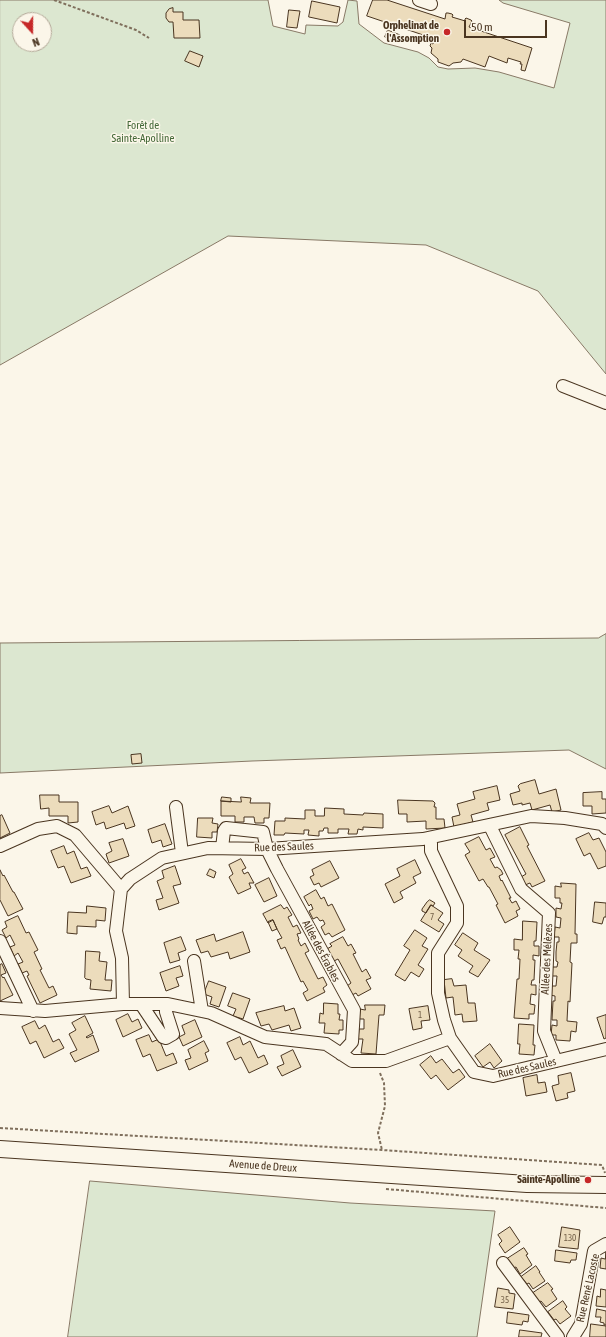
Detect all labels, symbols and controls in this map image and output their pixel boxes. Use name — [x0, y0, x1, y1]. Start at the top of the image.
north arrow — [12, 12, 52, 52]
scale bar — [466, 12, 549, 38]
place label: Orphelinat de l'Assomption — [383, 19, 439, 45]
text: 50 m — [471, 20, 493, 34]
marker: Orphelinat de l'Assomption — [442, 27, 452, 37]
text: N — [31, 36, 41, 49]
park label: Forêt de Sainte-Apolline — [112, 119, 174, 145]
street label: Rue des Saules — [254, 839, 314, 855]
house number: 7 — [430, 912, 434, 922]
street label: Allée des Érables — [299, 918, 343, 984]
street label: Allée des Mélèzes — [539, 923, 555, 995]
house number: 1 — [418, 1010, 422, 1020]
street label: Rue des Saules — [496, 1055, 558, 1081]
street label: Avenue de Dreux — [229, 1157, 297, 1175]
place label: Sainte-Apolline — [517, 1173, 580, 1187]
marker: Sainte-Apolline — [583, 1175, 593, 1185]
house number: 130 — [564, 1233, 576, 1243]
street label: Rue René Lacoste — [574, 1252, 602, 1324]
house number: 35 — [501, 1295, 509, 1305]

